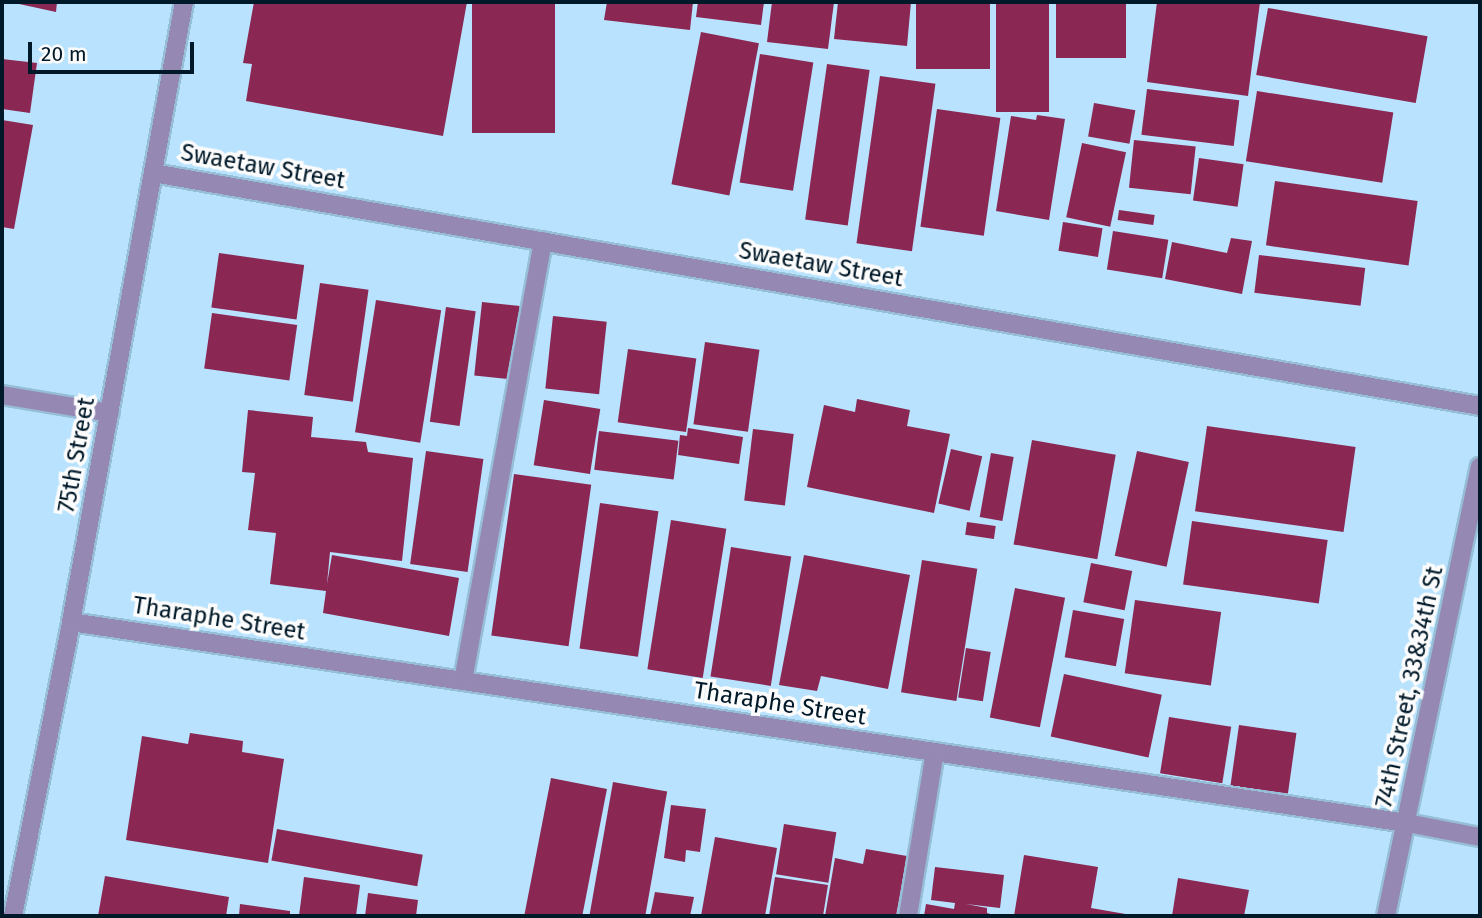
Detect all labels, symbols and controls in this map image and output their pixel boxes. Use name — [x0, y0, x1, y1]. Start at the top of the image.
scale bar — [32, 28, 198, 72]
text: 20 m — [41, 41, 87, 67]
street label: Swaetaw Street — [179, 138, 347, 196]
street label: Swaetaw Street — [737, 236, 905, 294]
street label: 75th Street — [53, 395, 101, 515]
street label: 74th Street, 33&34th St — [1370, 564, 1450, 810]
street label: Tharaphe Street — [131, 591, 307, 647]
street label: Tharaphe Street — [692, 676, 868, 732]

